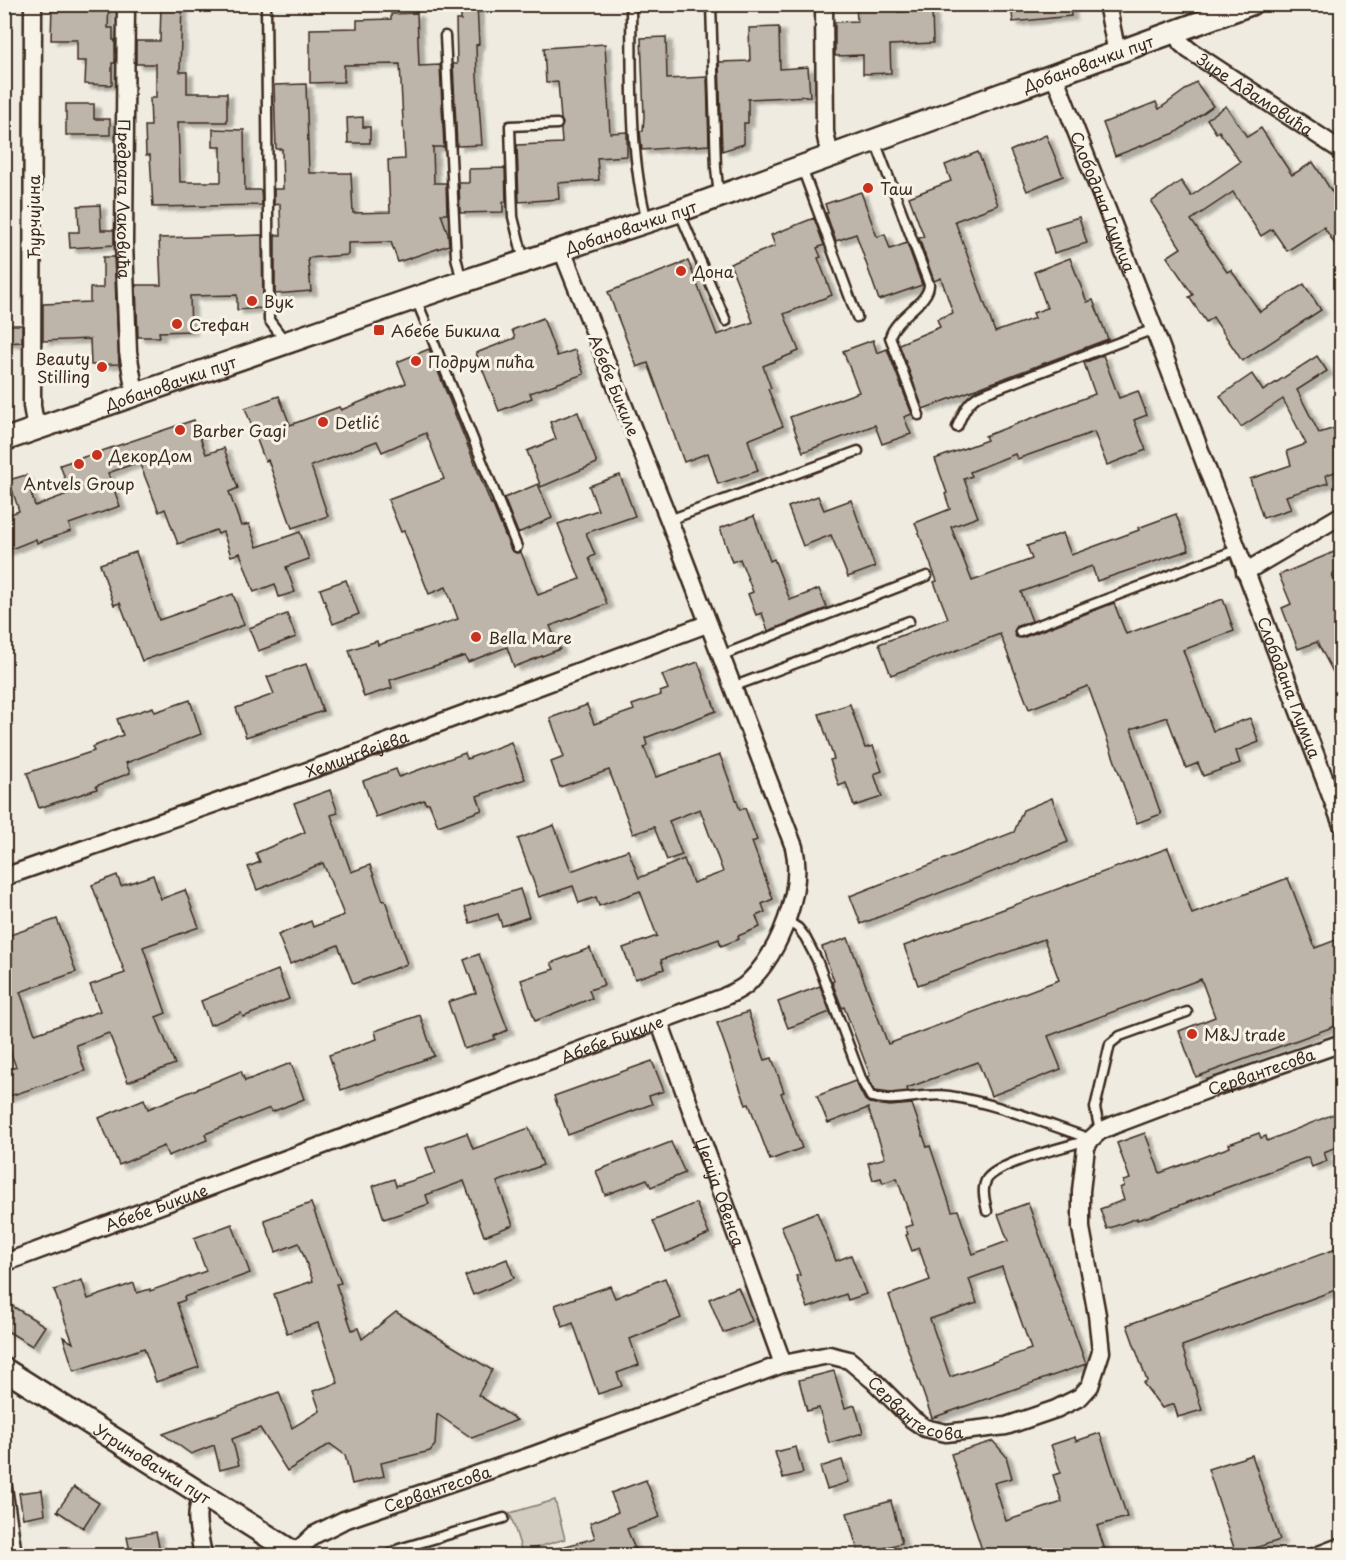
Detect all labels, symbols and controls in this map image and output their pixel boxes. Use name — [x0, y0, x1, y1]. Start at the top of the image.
street label: Добановачки пут — [1019, 28, 1157, 98]
street label: Зире Адамовића — [1193, 47, 1318, 141]
street label: Предрага Лаковића — [112, 119, 137, 279]
street label: Слободана Глумца — [1065, 127, 1142, 276]
street label: Ћурчијина — [21, 175, 45, 259]
place label: Таш — [880, 176, 913, 200]
marker: Таш — [861, 181, 875, 195]
street label: Добановачки пут — [561, 193, 700, 260]
place label: Дона — [692, 259, 734, 283]
marker: Дона — [674, 264, 688, 278]
place label: Вук — [264, 289, 294, 313]
marker: Вук — [245, 294, 259, 308]
place label: Стефан — [189, 312, 249, 336]
marker: Стефан — [170, 317, 184, 331]
place label: Абебе Бикила — [391, 318, 500, 342]
marker: Абебе Бикила — [372, 323, 386, 337]
street label: Абебе Бикиле — [584, 331, 646, 439]
place label: Beauty Stilling — [35, 346, 90, 388]
street label: Добановачки пут — [101, 349, 240, 417]
place label: Подрум пића — [428, 349, 534, 373]
marker: Подрум пића — [409, 354, 423, 368]
marker: Beauty Stilling — [95, 360, 109, 374]
place label: Detlić — [335, 410, 379, 434]
marker: Detlić — [316, 415, 330, 429]
place label: Barber Gagi — [192, 418, 287, 442]
marker: Barber Gagi — [173, 423, 187, 437]
place label: ДекорДом — [108, 443, 192, 467]
marker: ДекорДом — [90, 448, 104, 462]
marker: Antvels Group — [72, 457, 86, 471]
place label: Antvels Group — [23, 471, 135, 495]
street label: Слободана Глумца — [1252, 613, 1328, 761]
place label: Bella Mare — [488, 625, 572, 649]
marker: Bella Mare — [469, 630, 483, 644]
street label: Хемингвејева — [302, 724, 412, 783]
street label: Абебе Бикиле — [557, 1008, 667, 1068]
place label: M&J trade — [1204, 1022, 1286, 1046]
marker: M&J trade — [1185, 1027, 1199, 1041]
street label: Сервантесова — [1204, 1041, 1318, 1101]
street label: Џесија Овенса — [690, 1134, 752, 1250]
street label: Абебе Бикиле — [101, 1177, 211, 1237]
street label: Сервантесова — [863, 1370, 964, 1445]
street label: Угриновачки пут — [90, 1417, 216, 1510]
street label: Сервантесова — [380, 1459, 494, 1518]

